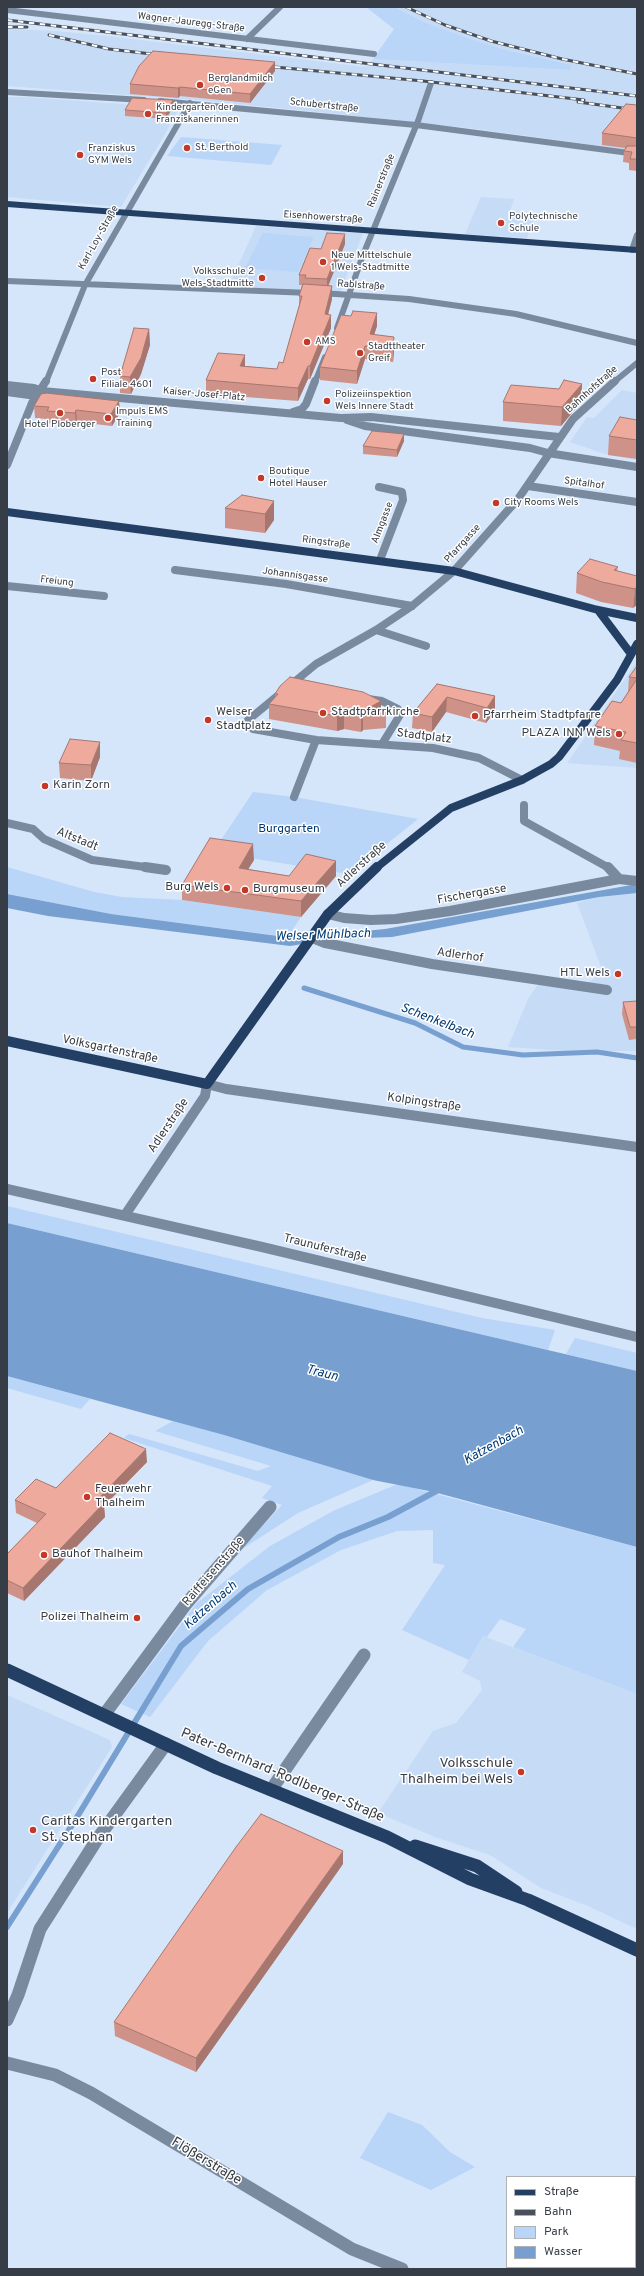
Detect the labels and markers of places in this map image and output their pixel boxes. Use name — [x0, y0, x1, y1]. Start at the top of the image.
place label: Berglandmilch eGen — [208, 73, 273, 96]
marker: Berglandmilch eGen — [195, 80, 205, 90]
place label: Kindergarten der Franziskanerinnen — [156, 102, 239, 126]
marker: Kindergarten der Franziskanerinnen — [143, 109, 153, 119]
place label: St. Berthold — [195, 142, 248, 154]
place label: Franziskus GYM Wels — [88, 143, 135, 166]
marker: St. Berthold — [182, 143, 192, 153]
marker: Franziskus GYM Wels — [75, 150, 85, 160]
place label: Polytechnische Schule — [509, 211, 578, 234]
marker: Polytechnische Schule — [496, 218, 506, 228]
place label: Neue Mittelschule 1 Wels-Stadtmitte — [331, 250, 412, 274]
marker: Neue Mittelschule 1 Wels-Stadtmitte — [318, 257, 328, 267]
place label: Volksschule 2 Wels-Stadtmitte — [182, 266, 254, 290]
marker: Volksschule 2 Wels-Stadtmitte — [257, 273, 267, 283]
place label: AMS — [315, 336, 336, 348]
marker: AMS — [302, 337, 312, 347]
place label: Stadttheater Greif — [368, 341, 425, 364]
marker: Stadttheater Greif — [355, 348, 365, 358]
place label: Post Filiale 4601 — [101, 367, 152, 390]
marker: Post Filiale 4601 — [88, 374, 98, 384]
place label: Polizeiinspektion Wels Innere Stadt — [335, 389, 414, 412]
marker: Polizeiinspektion Wels Innere Stadt — [322, 396, 332, 406]
place label: Impuls EMS Training — [116, 406, 168, 430]
marker: Hotel Ploberger — [55, 408, 65, 418]
marker: Impuls EMS Training — [103, 413, 113, 423]
place label: Hotel Ploberger — [25, 419, 95, 431]
place label: Boutique Hotel Hauser — [269, 466, 327, 490]
marker: Boutique Hotel Hauser — [256, 473, 266, 483]
place label: City Rooms Wels — [504, 497, 578, 509]
marker: City Rooms Wels — [491, 498, 501, 508]
place label: Welser Stadtplatz — [216, 706, 271, 734]
place label: Stadtpfarrkirche — [331, 706, 419, 720]
marker: Stadtpfarrkirche — [318, 708, 328, 718]
place label: Pfarrheim Stadtpfarre — [483, 709, 601, 723]
marker: Pfarrheim Stadtpfarre — [470, 711, 480, 721]
marker: Welser Stadtplatz — [203, 715, 213, 725]
place label: PLAZA INN Wels — [521, 727, 611, 741]
marker: PLAZA INN Wels — [614, 729, 624, 739]
place label: Karin Zorn — [53, 779, 110, 793]
marker: Karin Zorn — [40, 781, 50, 791]
place label: Burg Wels — [165, 881, 219, 895]
marker: Burg Wels — [222, 883, 232, 893]
place label: Burgmuseum — [253, 883, 325, 897]
marker: Burgmuseum — [240, 885, 250, 895]
place label: HTL Wels — [560, 967, 610, 981]
marker: HTL Wels — [613, 969, 623, 979]
place label: Feuerwehr Thalheim — [95, 1483, 152, 1511]
marker: Feuerwehr Thalheim — [82, 1492, 92, 1502]
place label: Bauhof Thalheim — [52, 1548, 143, 1562]
marker: Bauhof Thalheim — [39, 1550, 49, 1560]
place label: Polizei Thalheim — [40, 1611, 129, 1625]
marker: Polizei Thalheim — [132, 1613, 142, 1623]
place label: Volksschule Thalheim bei Wels — [400, 1756, 513, 1788]
marker: Volksschule Thalheim bei Wels — [516, 1767, 526, 1777]
place label: Caritas Kindergarten St. Stephan — [41, 1814, 172, 1846]
marker: Caritas Kindergarten St. Stephan — [28, 1825, 38, 1835]

